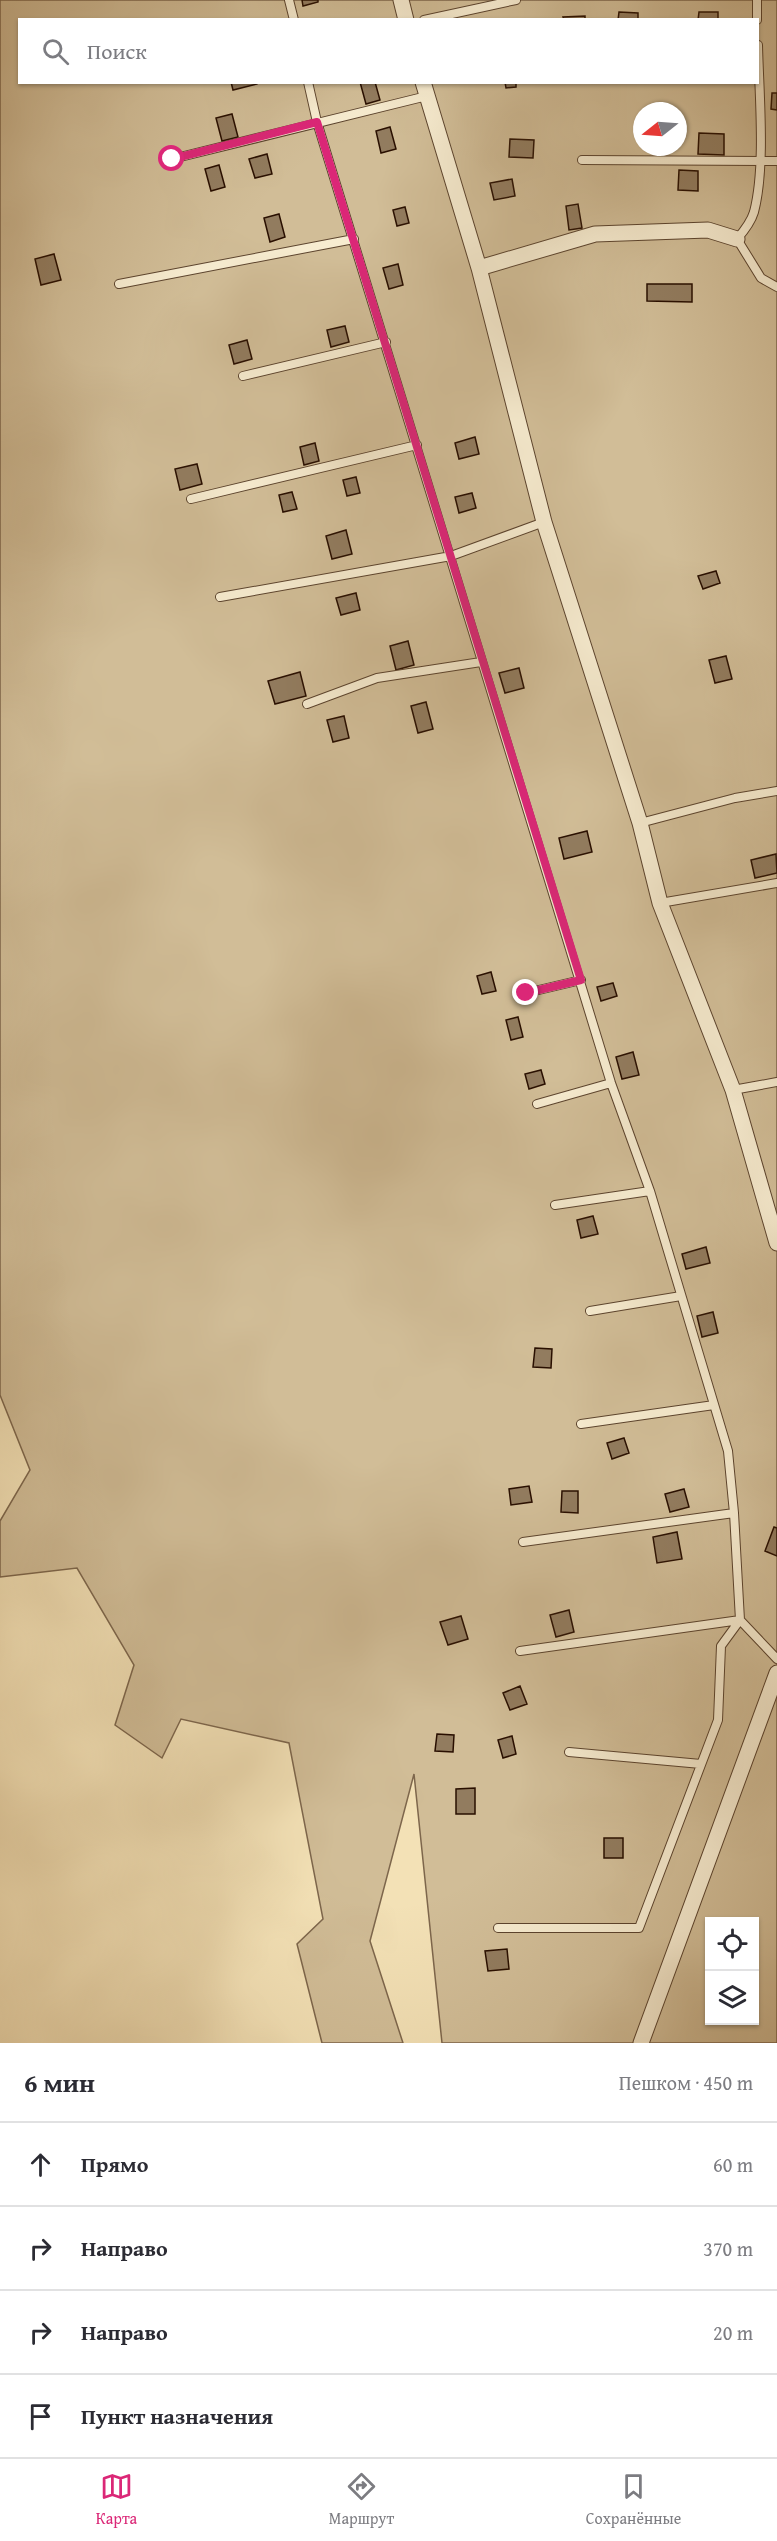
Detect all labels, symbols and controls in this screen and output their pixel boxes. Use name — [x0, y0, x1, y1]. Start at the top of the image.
search box — [18, 18, 759, 84]
icon: search — [39, 35, 72, 68]
text: Поиск — [87, 35, 147, 67]
north arrow — [633, 102, 687, 156]
route start — [158, 145, 184, 171]
route end — [512, 979, 538, 1005]
map controls — [705, 1917, 759, 2025]
button: locate — [705, 1917, 759, 1971]
button: layers — [705, 1971, 759, 2025]
text: 6 мин — [24, 2063, 95, 2102]
text: Пешком · 450 m — [619, 2068, 753, 2097]
icon: ahead — [24, 2148, 57, 2181]
text: Прямо — [81, 2148, 148, 2180]
text: 60 m — [713, 2150, 753, 2179]
icon: right — [24, 2232, 57, 2265]
text: Направо — [81, 2232, 168, 2264]
text: 370 m — [703, 2234, 753, 2263]
icon: right — [24, 2316, 57, 2349]
text: Направо — [81, 2316, 168, 2348]
text: 20 m — [713, 2318, 753, 2347]
icon: arrive — [24, 2400, 57, 2433]
text: Пункт назначения — [81, 2400, 273, 2432]
tab: Карта — [96, 2470, 137, 2530]
tab: Маршрут — [329, 2470, 394, 2530]
tab: Сохранённые — [586, 2470, 681, 2530]

